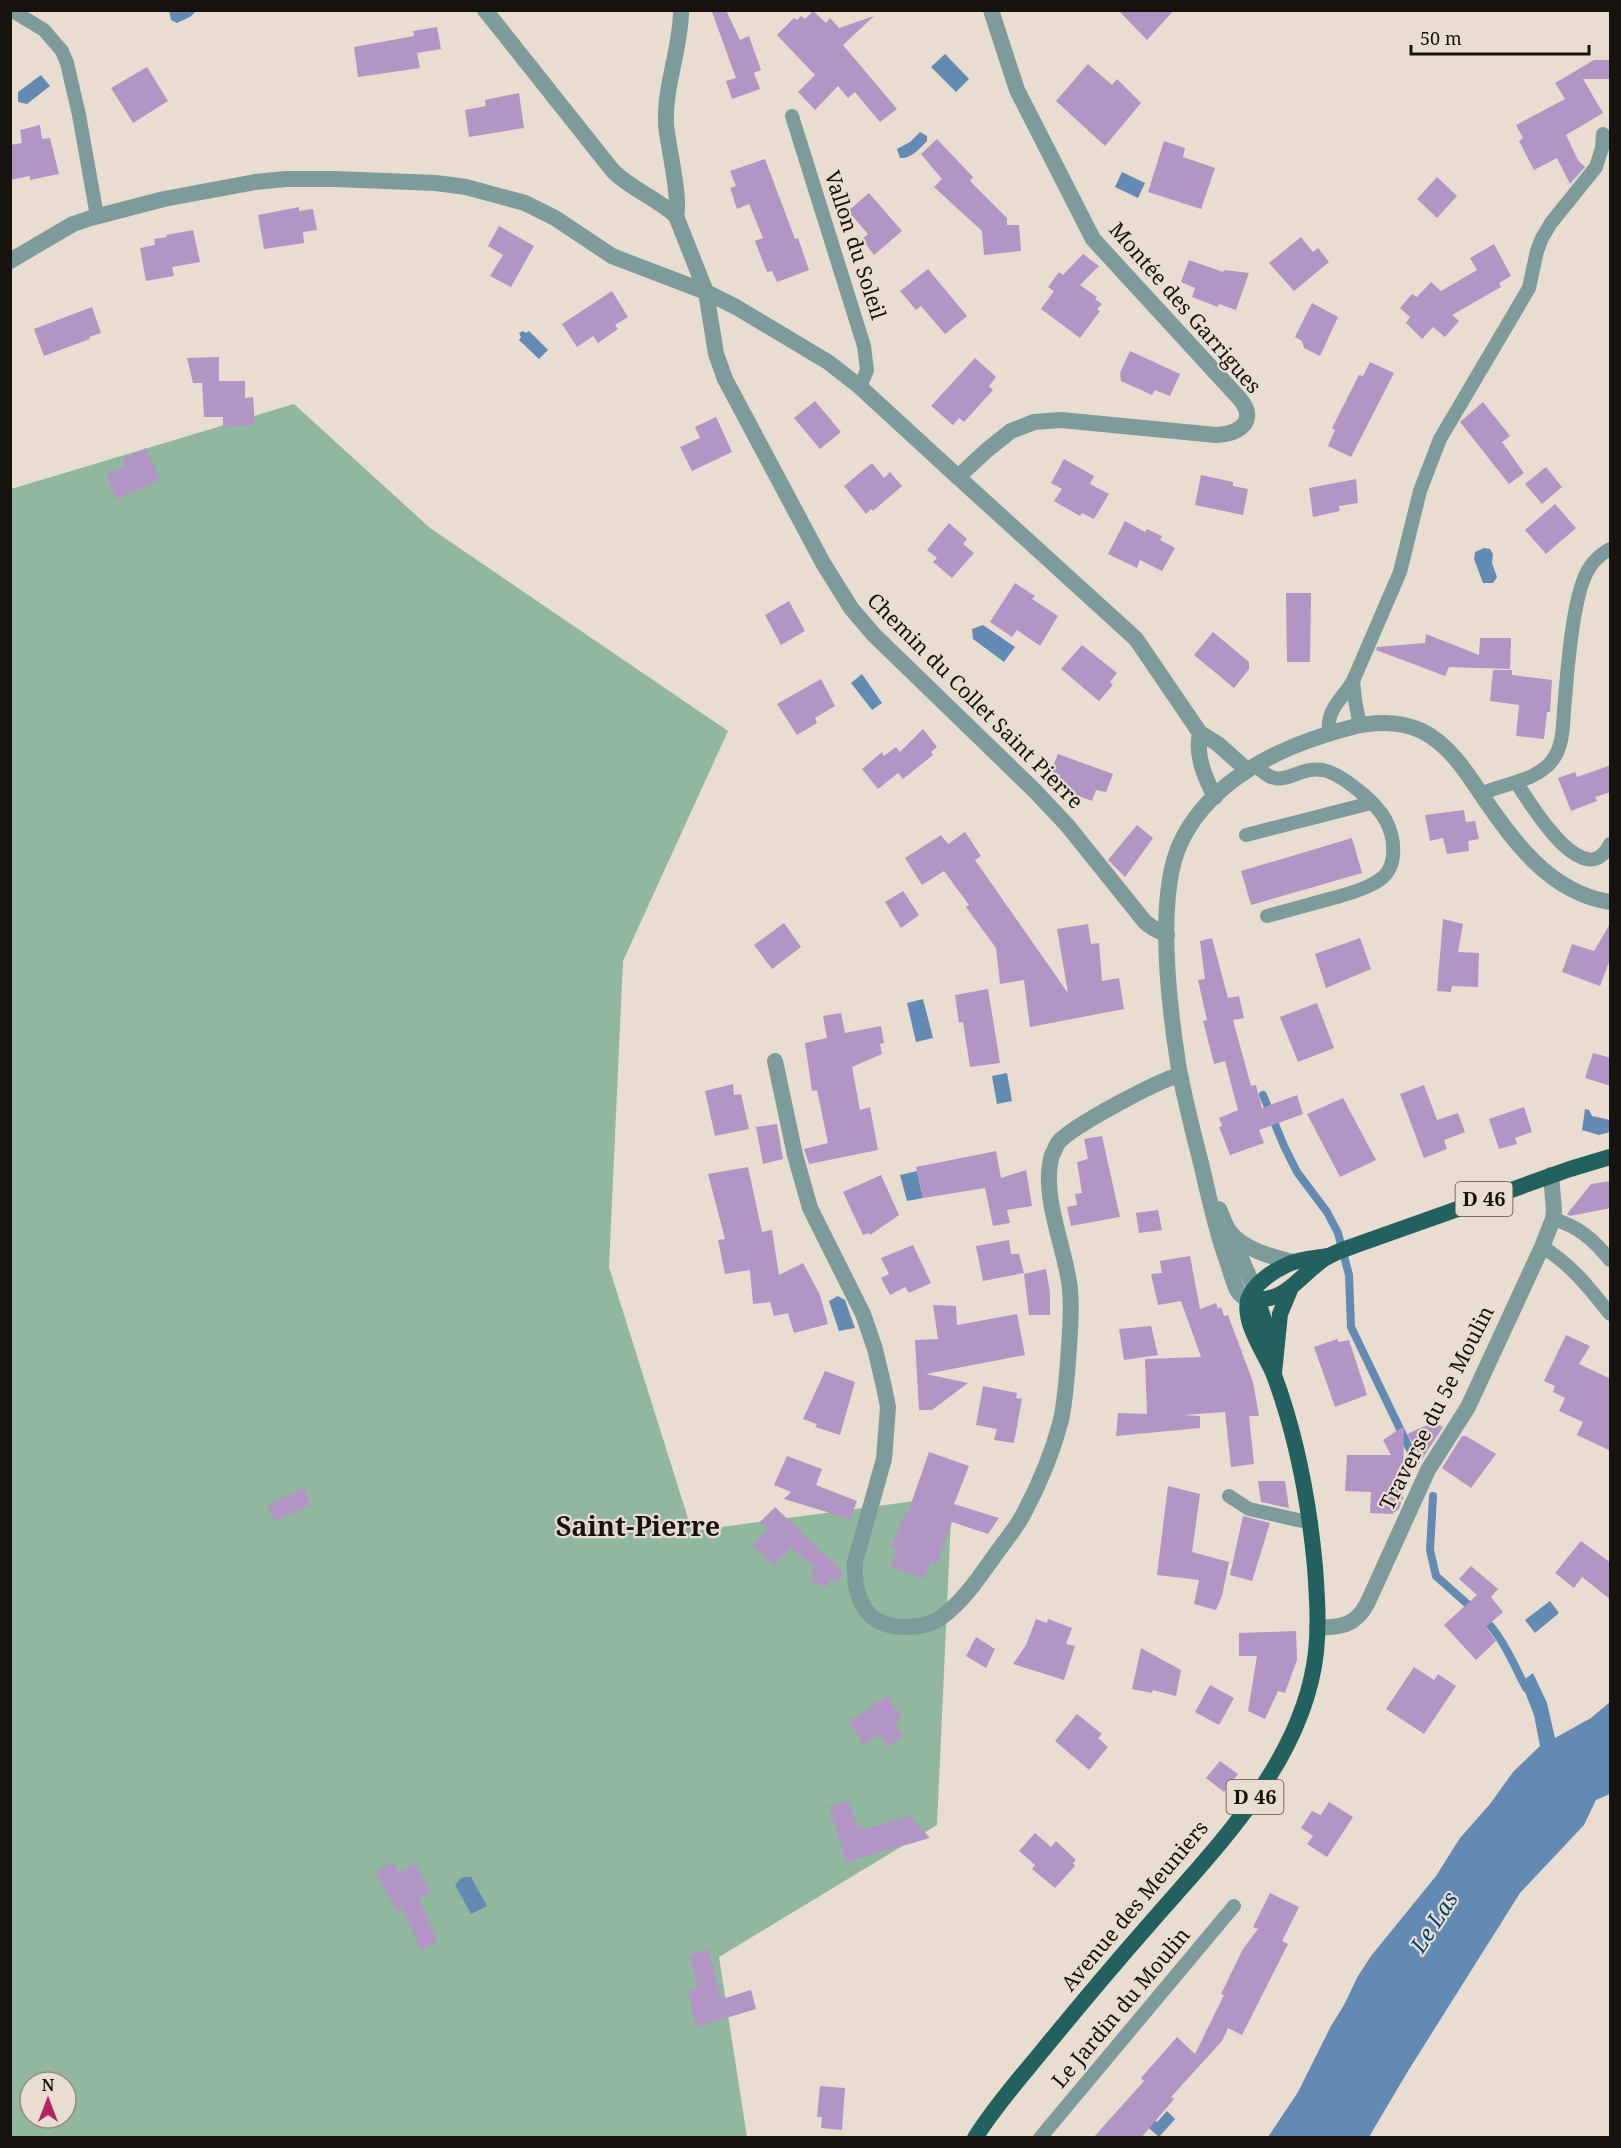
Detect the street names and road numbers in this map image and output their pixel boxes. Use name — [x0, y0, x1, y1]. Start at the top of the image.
street label: Vallon du Soleil — [819, 167, 893, 323]
street label: Montée des Garrigues — [1104, 216, 1268, 399]
street label: Chemin du Collet Saint Pierre — [862, 586, 1090, 814]
road number: D 46 — [1456, 1182, 1512, 1216]
street label: Traverse du 5e Moulin — [1372, 1301, 1500, 1514]
road number: D 46 — [1226, 1780, 1284, 1814]
street label: Avenue des Meuniers — [1055, 1814, 1214, 1997]
street label: Le Jardin du Moulin — [1045, 1921, 1196, 2093]

